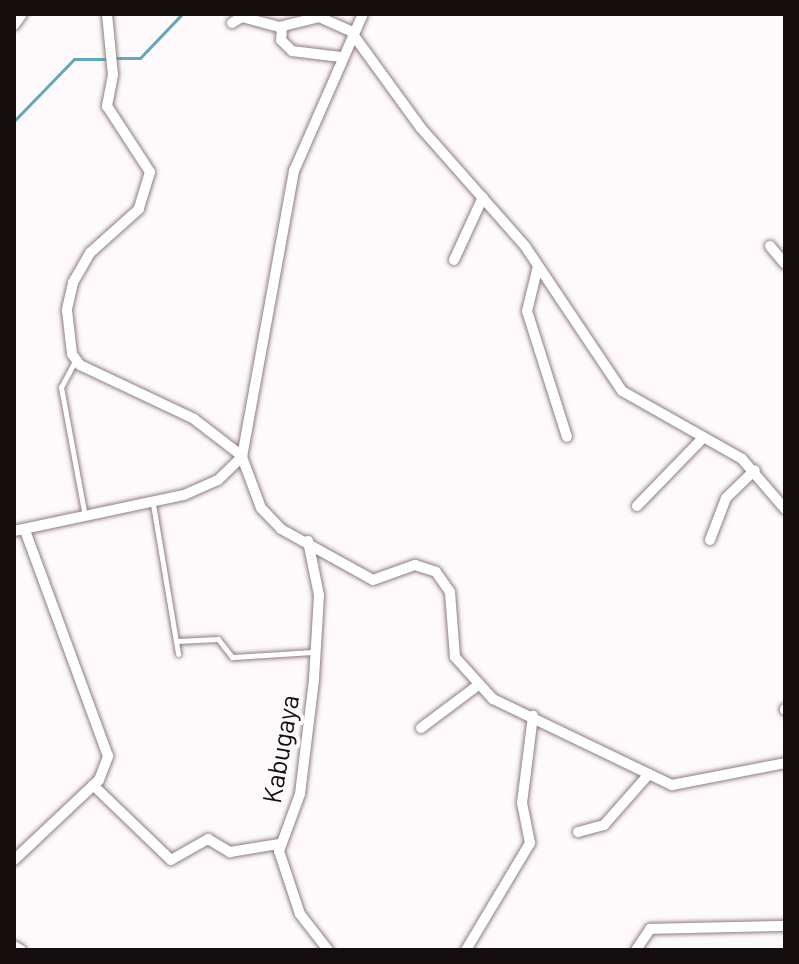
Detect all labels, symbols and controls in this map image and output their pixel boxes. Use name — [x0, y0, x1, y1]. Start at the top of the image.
street label: Kabugaya — [255, 692, 305, 806]

